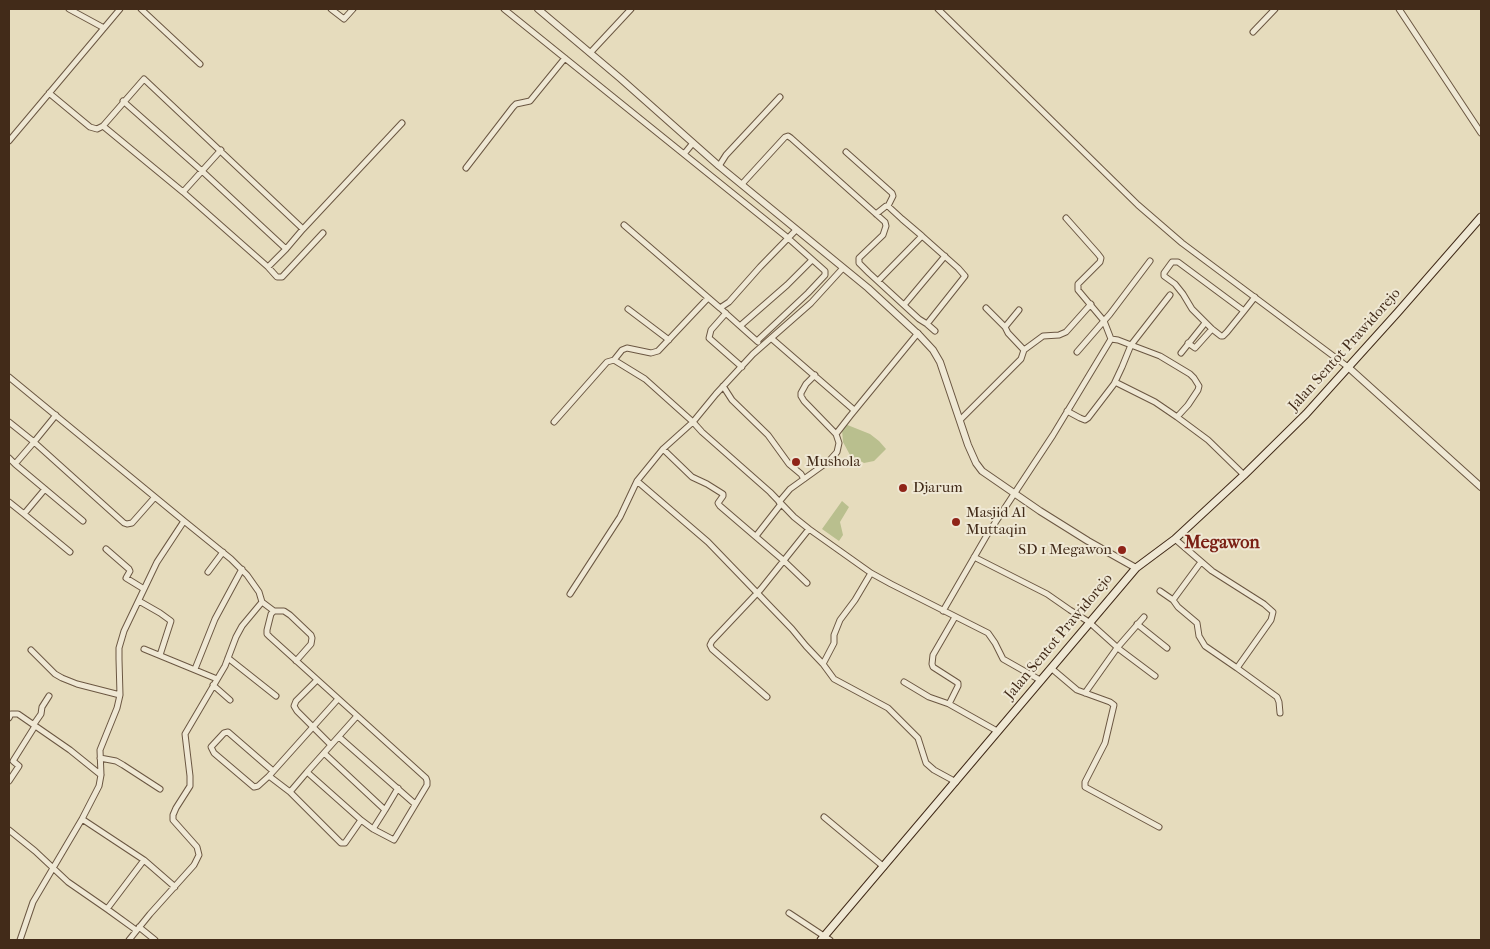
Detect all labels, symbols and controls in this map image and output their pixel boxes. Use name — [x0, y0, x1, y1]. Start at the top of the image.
street label: Jalan Sentot Prawidorejo — [1285, 285, 1405, 415]
place label: Mushola — [806, 453, 860, 471]
marker: Mushola — [790, 456, 802, 468]
place label: Djarum — [913, 479, 963, 497]
marker: Djarum — [897, 482, 909, 494]
place label: Masjid Al Muttaqin — [966, 504, 1027, 539]
marker: Masjid Al Muttaqin — [950, 516, 962, 528]
district label: Megawon — [1184, 533, 1260, 555]
place label: SD 1 Megawon — [1018, 541, 1112, 559]
marker: SD 1 Megawon — [1116, 544, 1128, 556]
street label: Jalan Sentot Prawidorejo — [1001, 570, 1117, 704]

